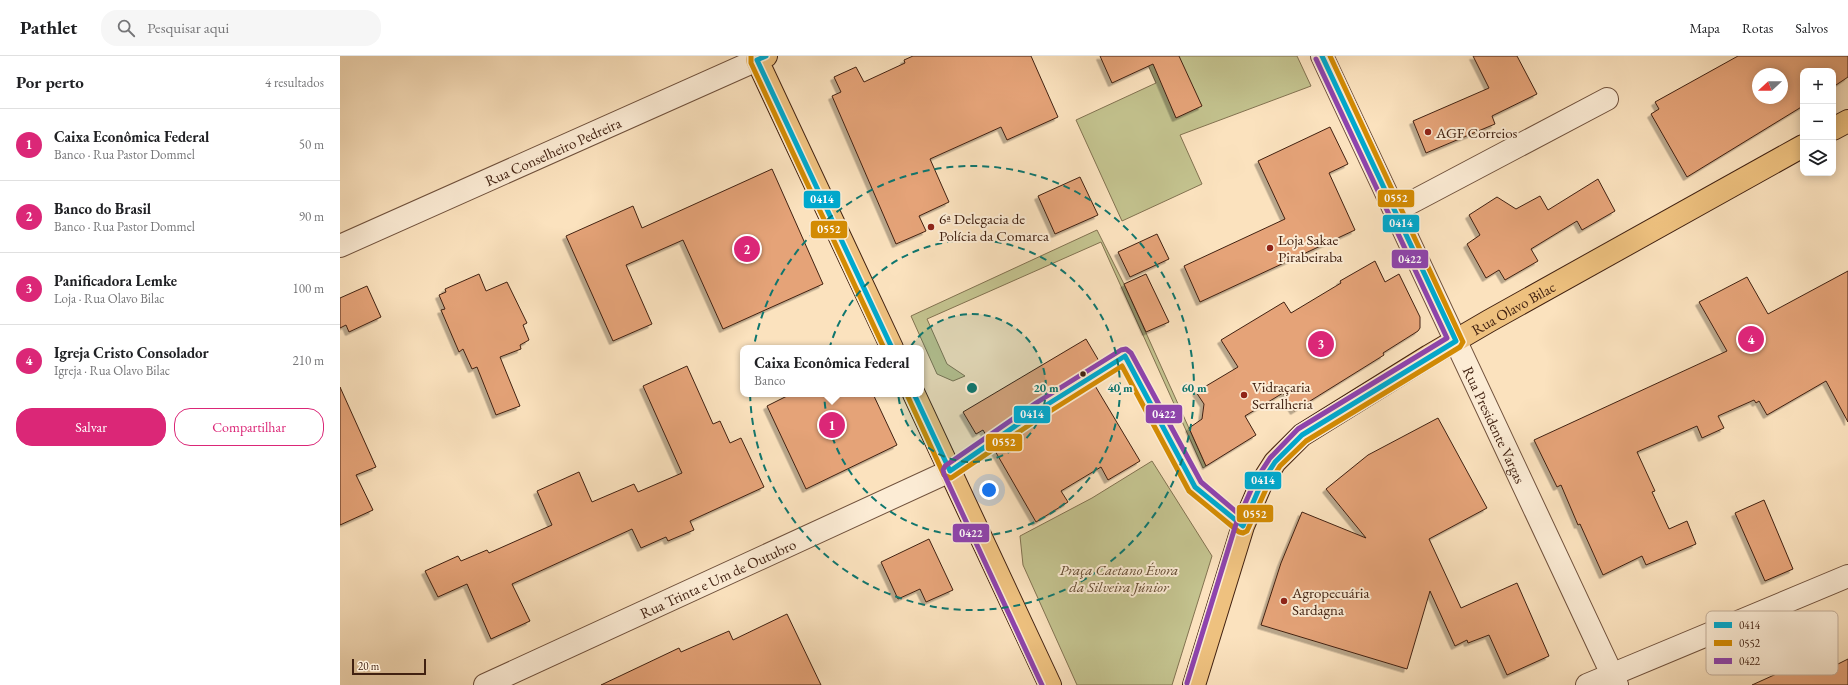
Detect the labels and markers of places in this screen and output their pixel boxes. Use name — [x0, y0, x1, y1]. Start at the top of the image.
place label: AGF Correios — [1435, 123, 1518, 142]
marker: AGF Correios — [1423, 127, 1433, 137]
place label: 6ª Delegacia de Polícia da Comarca — [939, 209, 1049, 245]
marker: 6ª Delegacia de Polícia da Comarca — [926, 222, 936, 232]
place label: Loja Sakae Pirabeiraba — [1278, 230, 1343, 266]
pin: 2 — [734, 234, 760, 264]
marker: Loja Sakae Pirabeiraba — [1265, 243, 1275, 253]
pin: 4 — [1738, 324, 1764, 354]
pin: 3 — [1308, 329, 1334, 359]
unlabelled marker — [1078, 369, 1088, 379]
place label: Vidraçaria Serralheria — [1252, 377, 1313, 413]
centre of rings — [965, 381, 979, 395]
marker: Vidraçaria Serralheria — [1239, 390, 1249, 400]
pin: 1 — [819, 410, 845, 440]
place label: Agropecuária Sardagna — [1291, 583, 1370, 619]
marker: Agropecuária Sardagna — [1279, 596, 1289, 606]

